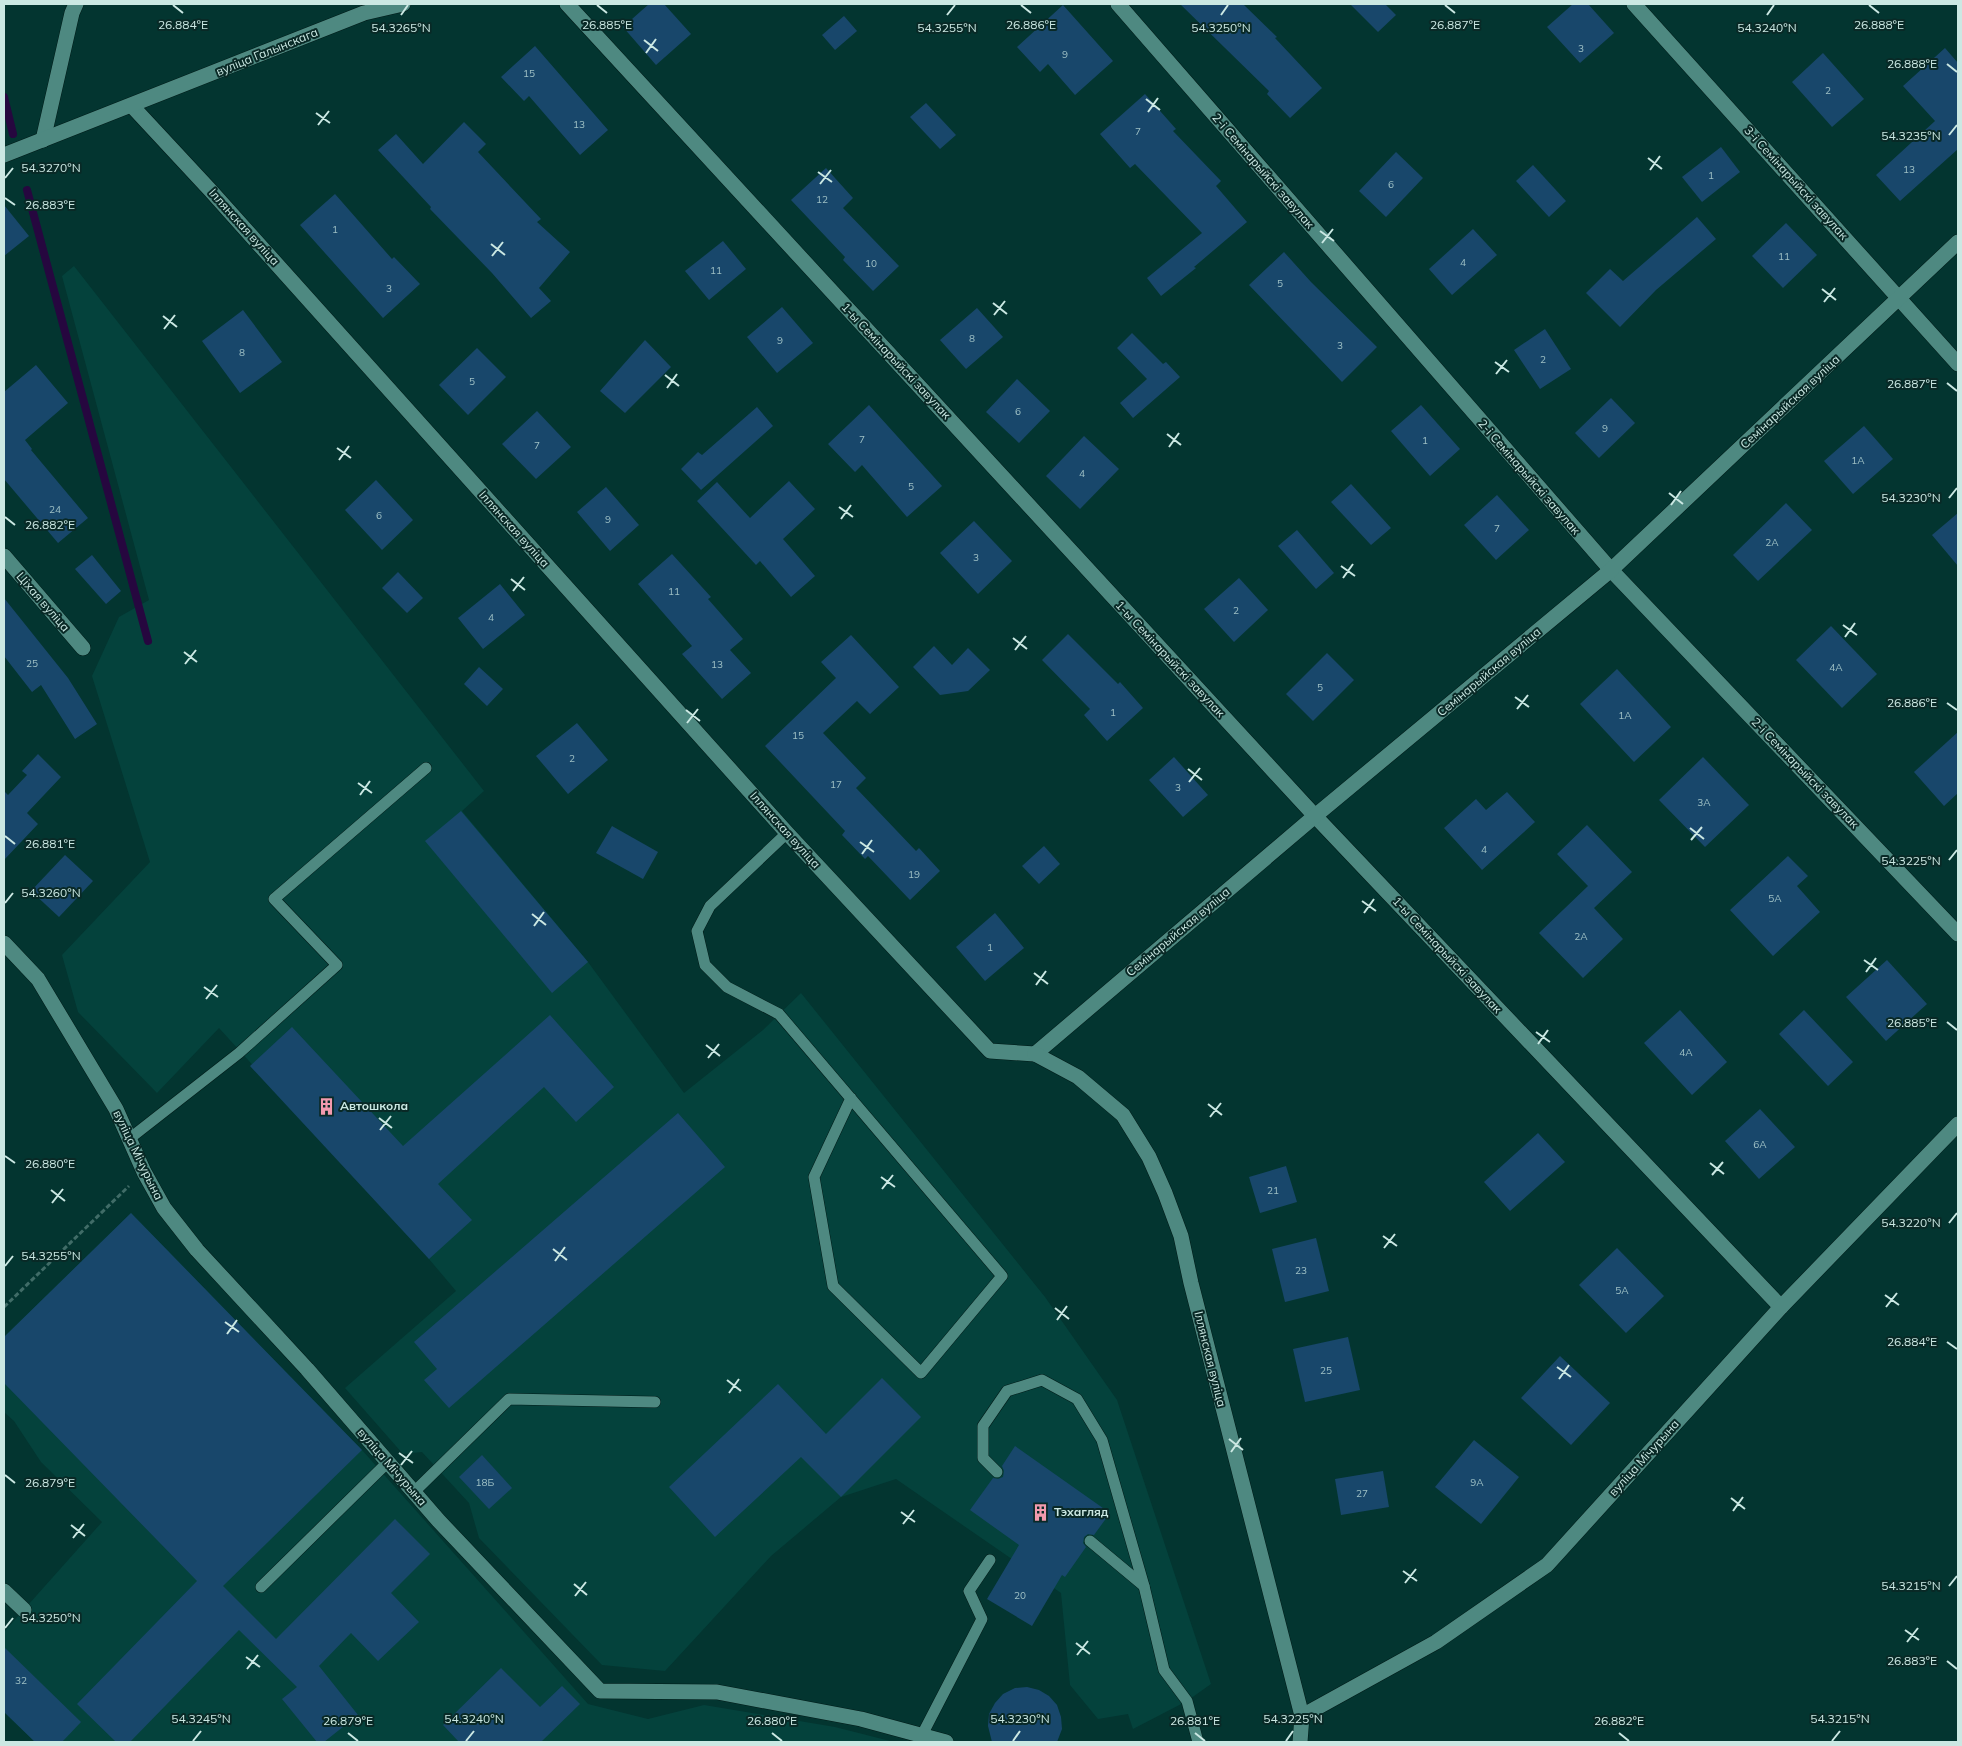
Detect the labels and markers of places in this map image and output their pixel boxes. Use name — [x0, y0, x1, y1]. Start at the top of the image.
building icon: Автошкола — [316, 1096, 336, 1116]
place label: Автошкола — [340, 1098, 408, 1113]
building icon: Тэхагляд — [1030, 1502, 1050, 1522]
place label: Тэхагляд — [1054, 1504, 1109, 1519]

